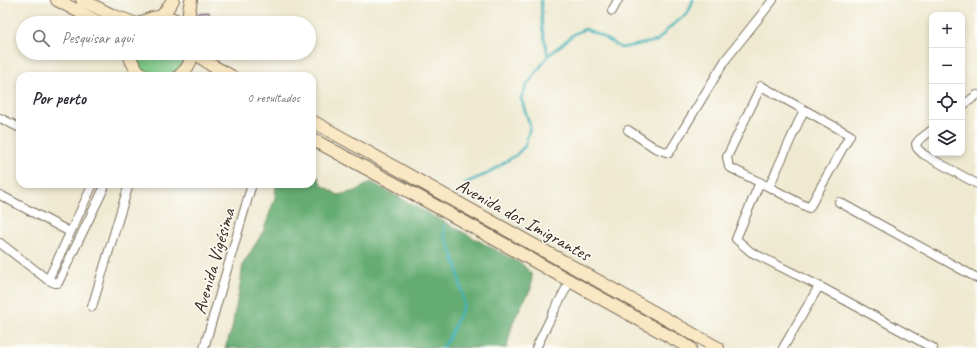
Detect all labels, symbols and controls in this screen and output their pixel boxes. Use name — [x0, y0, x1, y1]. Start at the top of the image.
map controls — [929, 12, 965, 156]
button: + — [929, 12, 965, 48]
search box — [16, 16, 316, 60]
icon: search — [30, 27, 52, 49]
text: Pesquisar aqui — [62, 29, 133, 48]
button: − — [929, 48, 965, 84]
button: locate — [929, 84, 965, 120]
text: Por perto — [32, 88, 86, 109]
text: 0 resultados — [247, 90, 300, 106]
button: layers — [929, 120, 965, 156]
street label: Avenida dos Imigrantes — [452, 173, 596, 267]
street label: Avenida Vigésima — [187, 204, 241, 317]

